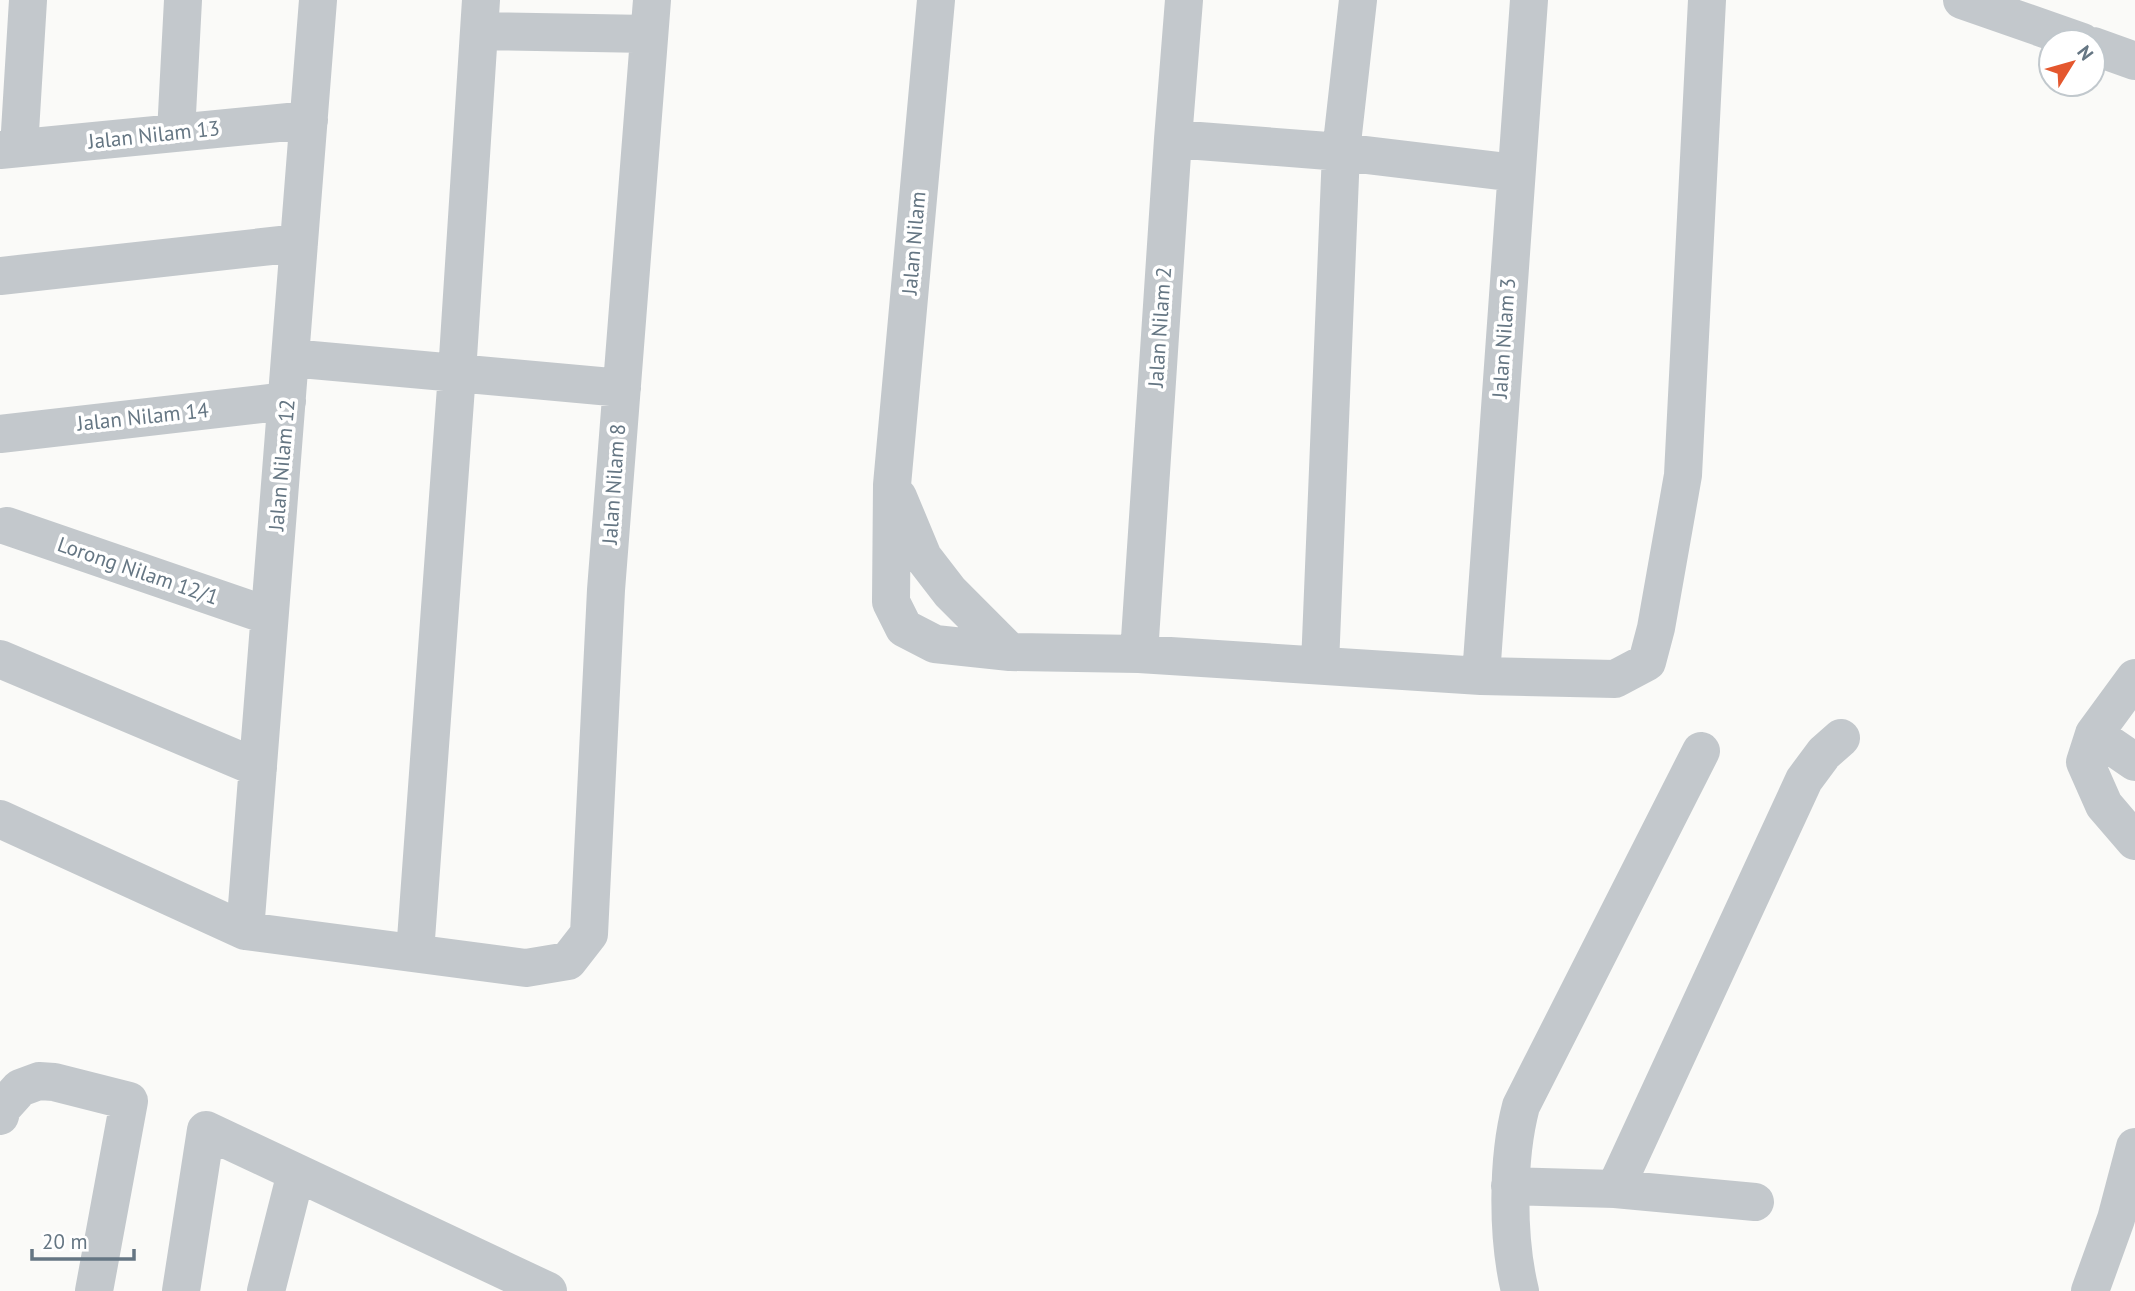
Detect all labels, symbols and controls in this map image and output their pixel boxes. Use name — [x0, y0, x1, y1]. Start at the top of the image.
north arrow — [2037, 28, 2107, 98]
text: N — [2072, 41, 2099, 65]
street label: Jalan Nilam 13 — [86, 114, 221, 155]
street label: Jalan Nilam — [895, 190, 931, 297]
street label: Jalan Nilam 2 — [1142, 266, 1177, 389]
street label: Jalan Nilam 3 — [1486, 277, 1521, 400]
street label: Jalan Nilam 14 — [75, 396, 210, 437]
street label: Jalan Nilam 12 — [262, 398, 301, 533]
street label: Jalan Nilam 8 — [596, 423, 631, 546]
street label: Lorong Nilam 12/1 — [54, 530, 222, 611]
scale bar — [32, 1218, 133, 1262]
text: 20 m — [42, 1228, 88, 1255]

